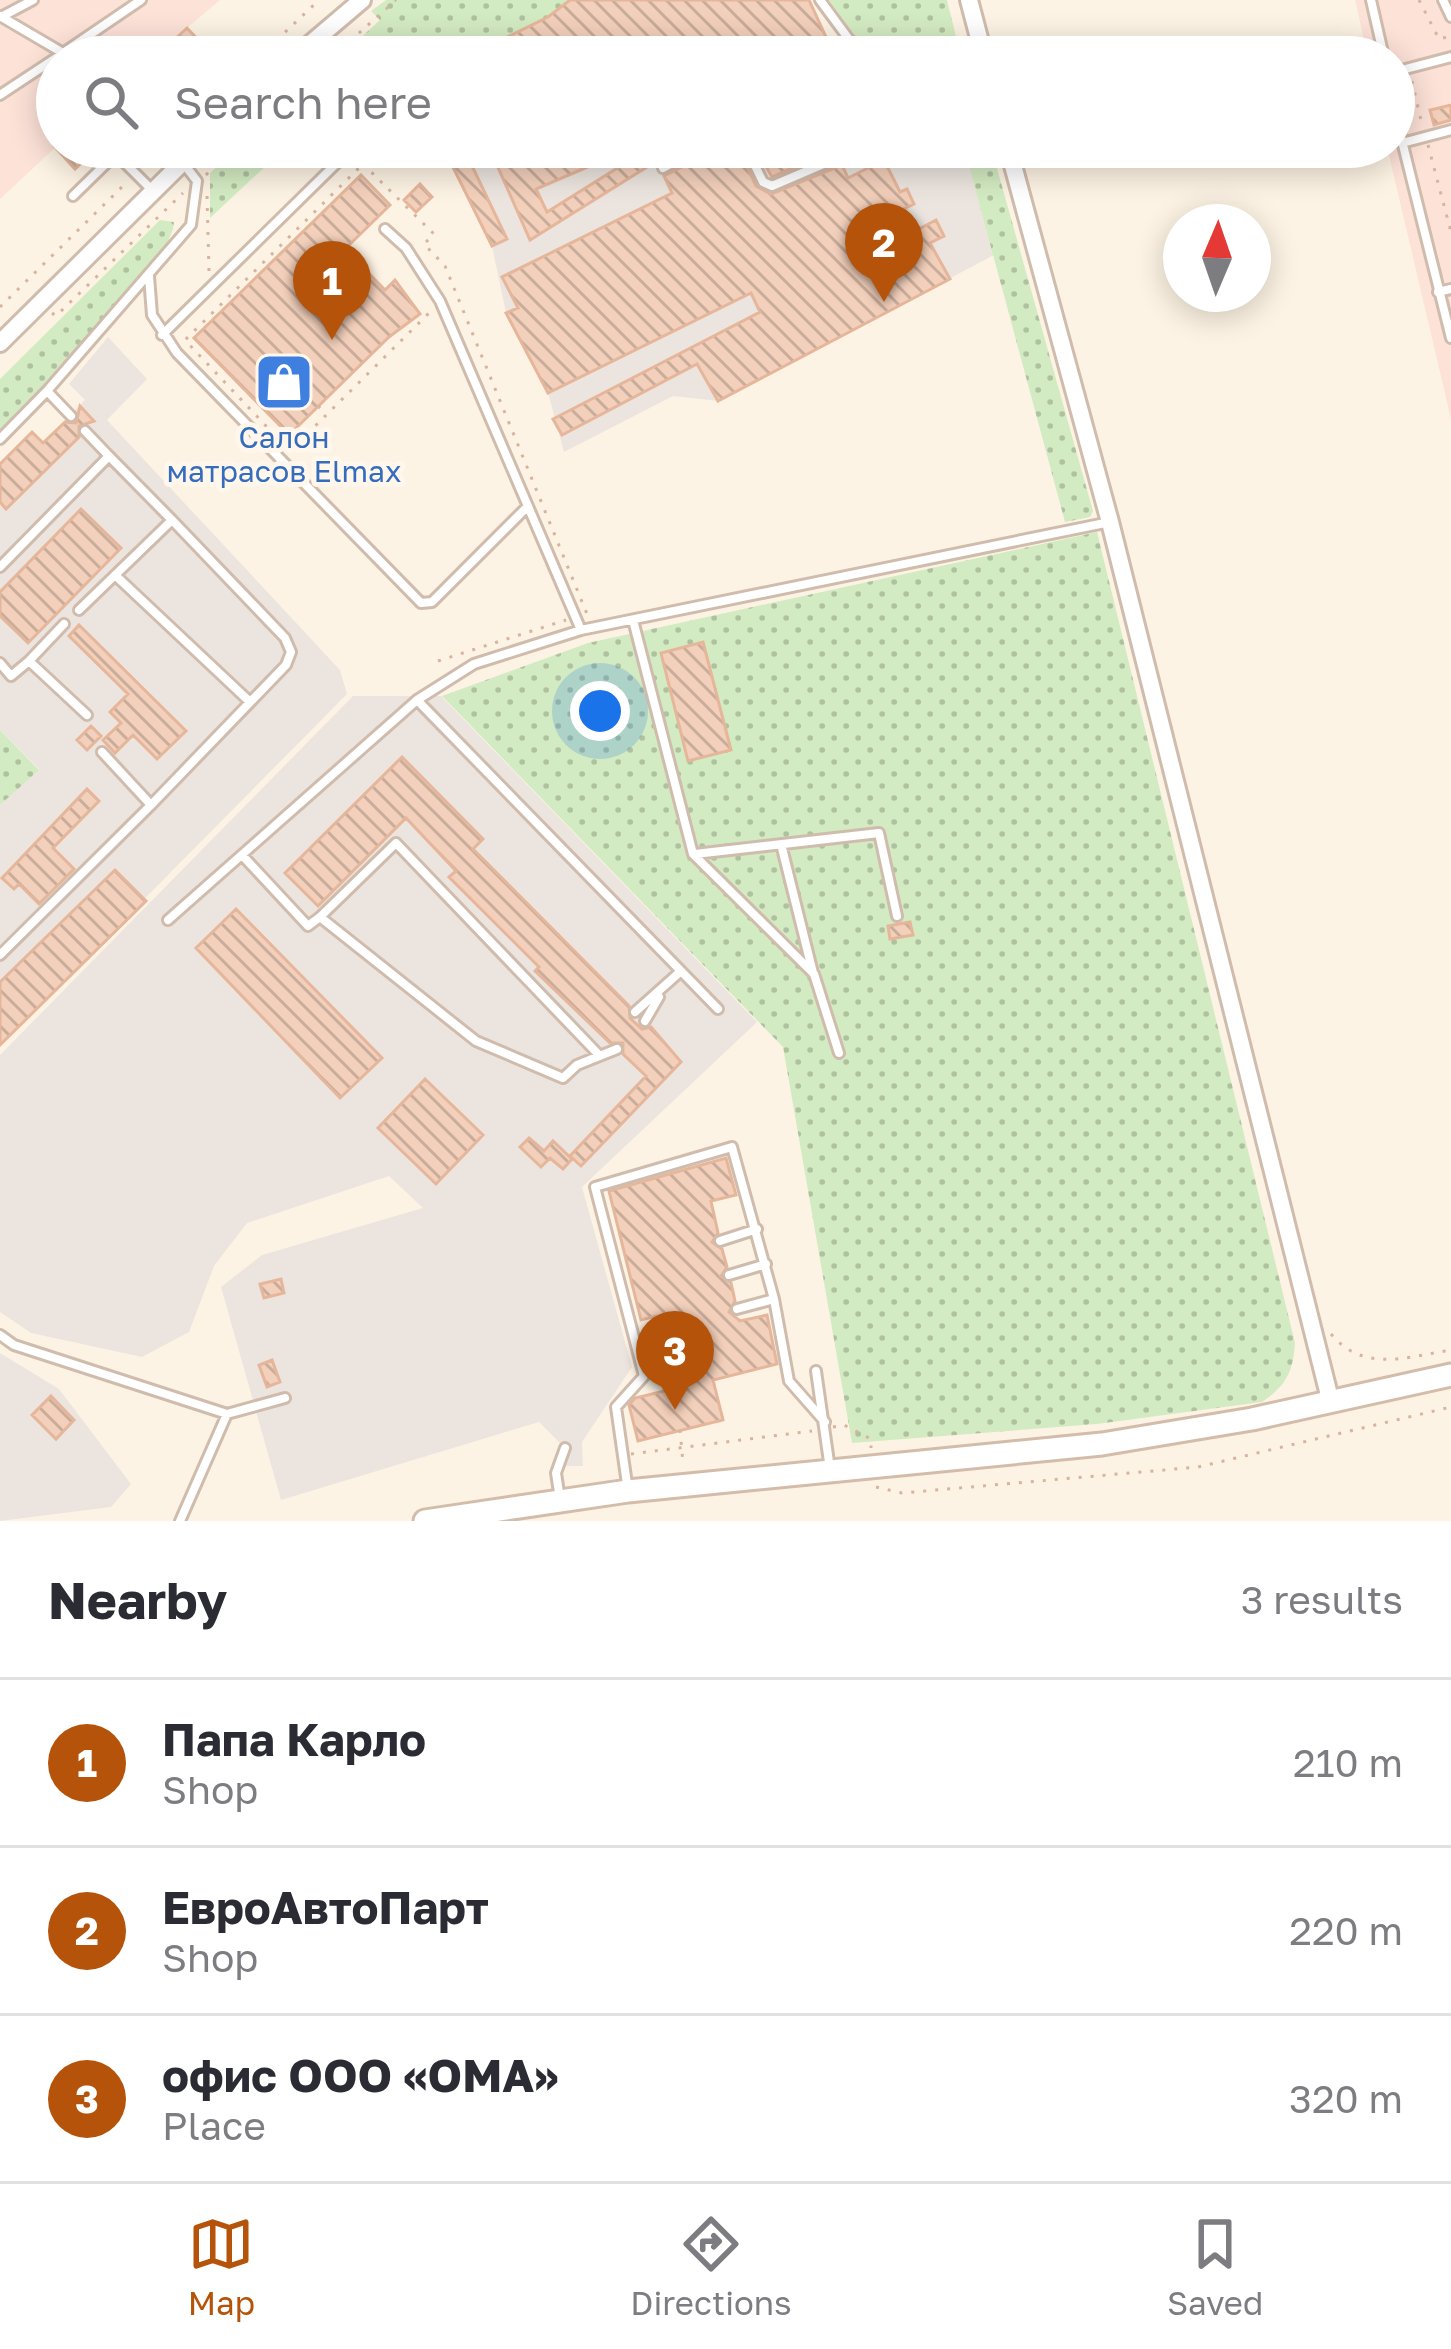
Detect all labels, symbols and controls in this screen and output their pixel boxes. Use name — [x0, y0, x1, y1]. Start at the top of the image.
search box — [36, 36, 1415, 168]
icon: search — [78, 69, 144, 135]
text: Search here — [174, 75, 432, 129]
pin: 2 — [845, 203, 923, 302]
north arrow — [1163, 204, 1271, 312]
pin: 1 — [293, 241, 371, 340]
shop icon: Салон матрасов Elmax — [253, 351, 315, 413]
place label: Салон матрасов Elmax — [166, 419, 402, 489]
your location — [570, 681, 630, 741]
pin: 3 — [636, 1311, 714, 1410]
text: Nearby — [48, 1569, 227, 1630]
text: 3 results — [1241, 1576, 1403, 1623]
text: Папа Карло — [162, 1712, 426, 1766]
text: 1 — [77, 1739, 97, 1786]
text: 210 m — [1293, 1739, 1403, 1786]
text: Shop — [162, 1766, 258, 1813]
text: ЕвроАвтоПарт — [162, 1880, 489, 1934]
text: 2 — [75, 1907, 99, 1954]
text: 220 m — [1289, 1907, 1403, 1954]
text: Shop — [162, 1934, 258, 1981]
text: офис ООО «ОМА» — [162, 2048, 558, 2102]
text: 3 — [75, 2075, 99, 2122]
text: 320 m — [1289, 2075, 1403, 2122]
text: Place — [162, 2102, 266, 2149]
tab: Map — [188, 2211, 255, 2322]
tab: Directions — [630, 2211, 792, 2322]
tab: Saved — [1167, 2211, 1263, 2322]

